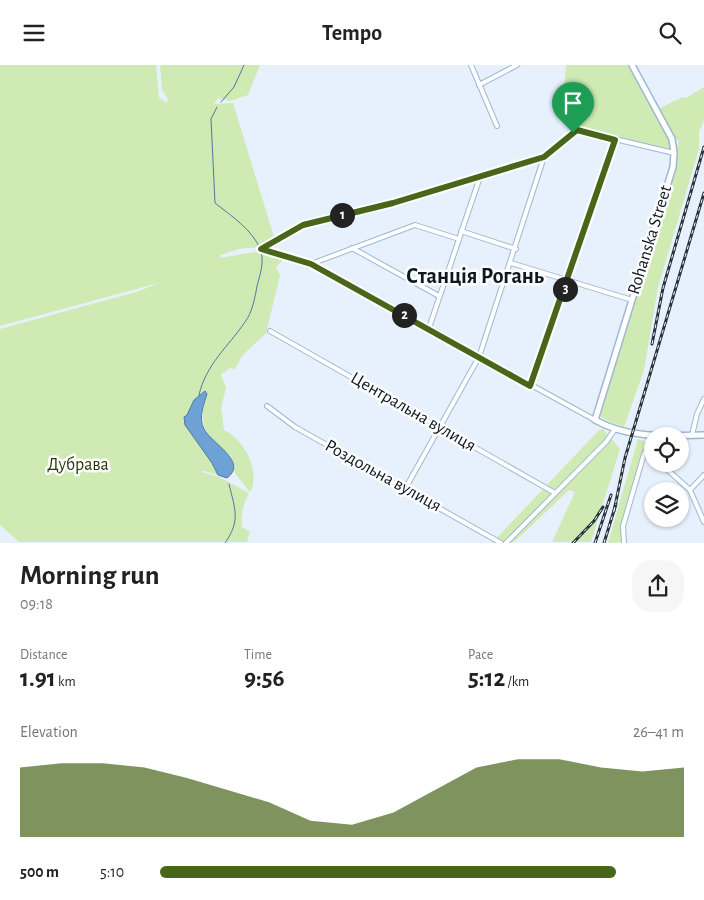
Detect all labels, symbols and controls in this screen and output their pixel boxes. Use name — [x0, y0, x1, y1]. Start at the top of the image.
icon: menu — [20, 19, 48, 47]
icon: search — [656, 19, 684, 47]
text: Tempo — [322, 22, 382, 44]
pin — [552, 82, 594, 133]
icon: arrive — [559, 89, 587, 117]
street label: Rohanska Street — [625, 183, 675, 297]
pin: 1 — [330, 203, 354, 227]
text: 1 — [340, 208, 345, 222]
district label: Станція Рогань — [406, 265, 545, 287]
pin: 3 — [552, 277, 578, 301]
text: 3 — [562, 282, 569, 296]
pin: 2 — [392, 303, 416, 327]
text: 2 — [401, 308, 408, 322]
street label: Центральна вулиця — [347, 369, 479, 455]
map controls — [644, 427, 689, 527]
button: locate — [644, 427, 689, 472]
street label: Роздольна вулиця — [322, 437, 444, 515]
park label: Дубрава — [47, 455, 109, 474]
button: layers — [644, 482, 689, 527]
button: share — [632, 560, 684, 612]
text: Morning run — [20, 562, 160, 590]
text: 09:18 — [20, 596, 53, 612]
text: Distance — [20, 648, 67, 662]
text: Time — [244, 648, 272, 662]
text: Pace — [468, 648, 493, 662]
text: 1.91 — [20, 666, 56, 691]
text: 9:56 — [244, 666, 285, 691]
text: 5:12 — [468, 666, 505, 691]
text: km — [56, 675, 76, 689]
text: /km — [505, 675, 529, 689]
text: Elevation — [20, 724, 78, 740]
text: 26–41 m — [633, 724, 684, 740]
text: 500 m — [20, 864, 59, 880]
text: 5:10 — [100, 864, 124, 880]

